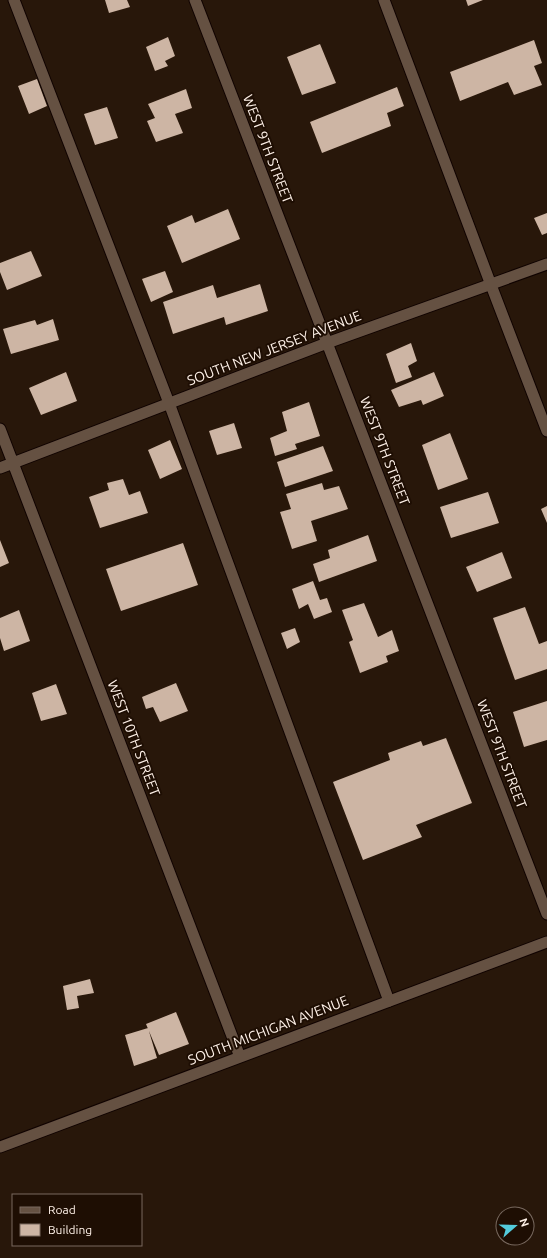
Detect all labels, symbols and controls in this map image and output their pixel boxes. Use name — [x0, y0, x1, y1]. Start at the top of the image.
street label: WEST 9TH STREET — [240, 92, 296, 206]
street label: SOUTH NEW JERSEY AVENUE — [185, 307, 363, 389]
street label: WEST 9TH STREET — [357, 394, 413, 508]
street label: WEST 10TH STREET — [105, 678, 164, 798]
street label: WEST 9TH STREET — [474, 697, 530, 811]
street label: SOUTH MICHIGAN AVENUE — [186, 992, 350, 1068]
legend — [12, 1194, 142, 1246]
text: Road — [48, 1203, 76, 1216]
north arrow — [495, 1206, 535, 1246]
text: N — [517, 1217, 531, 1228]
text: Building — [48, 1223, 92, 1236]

